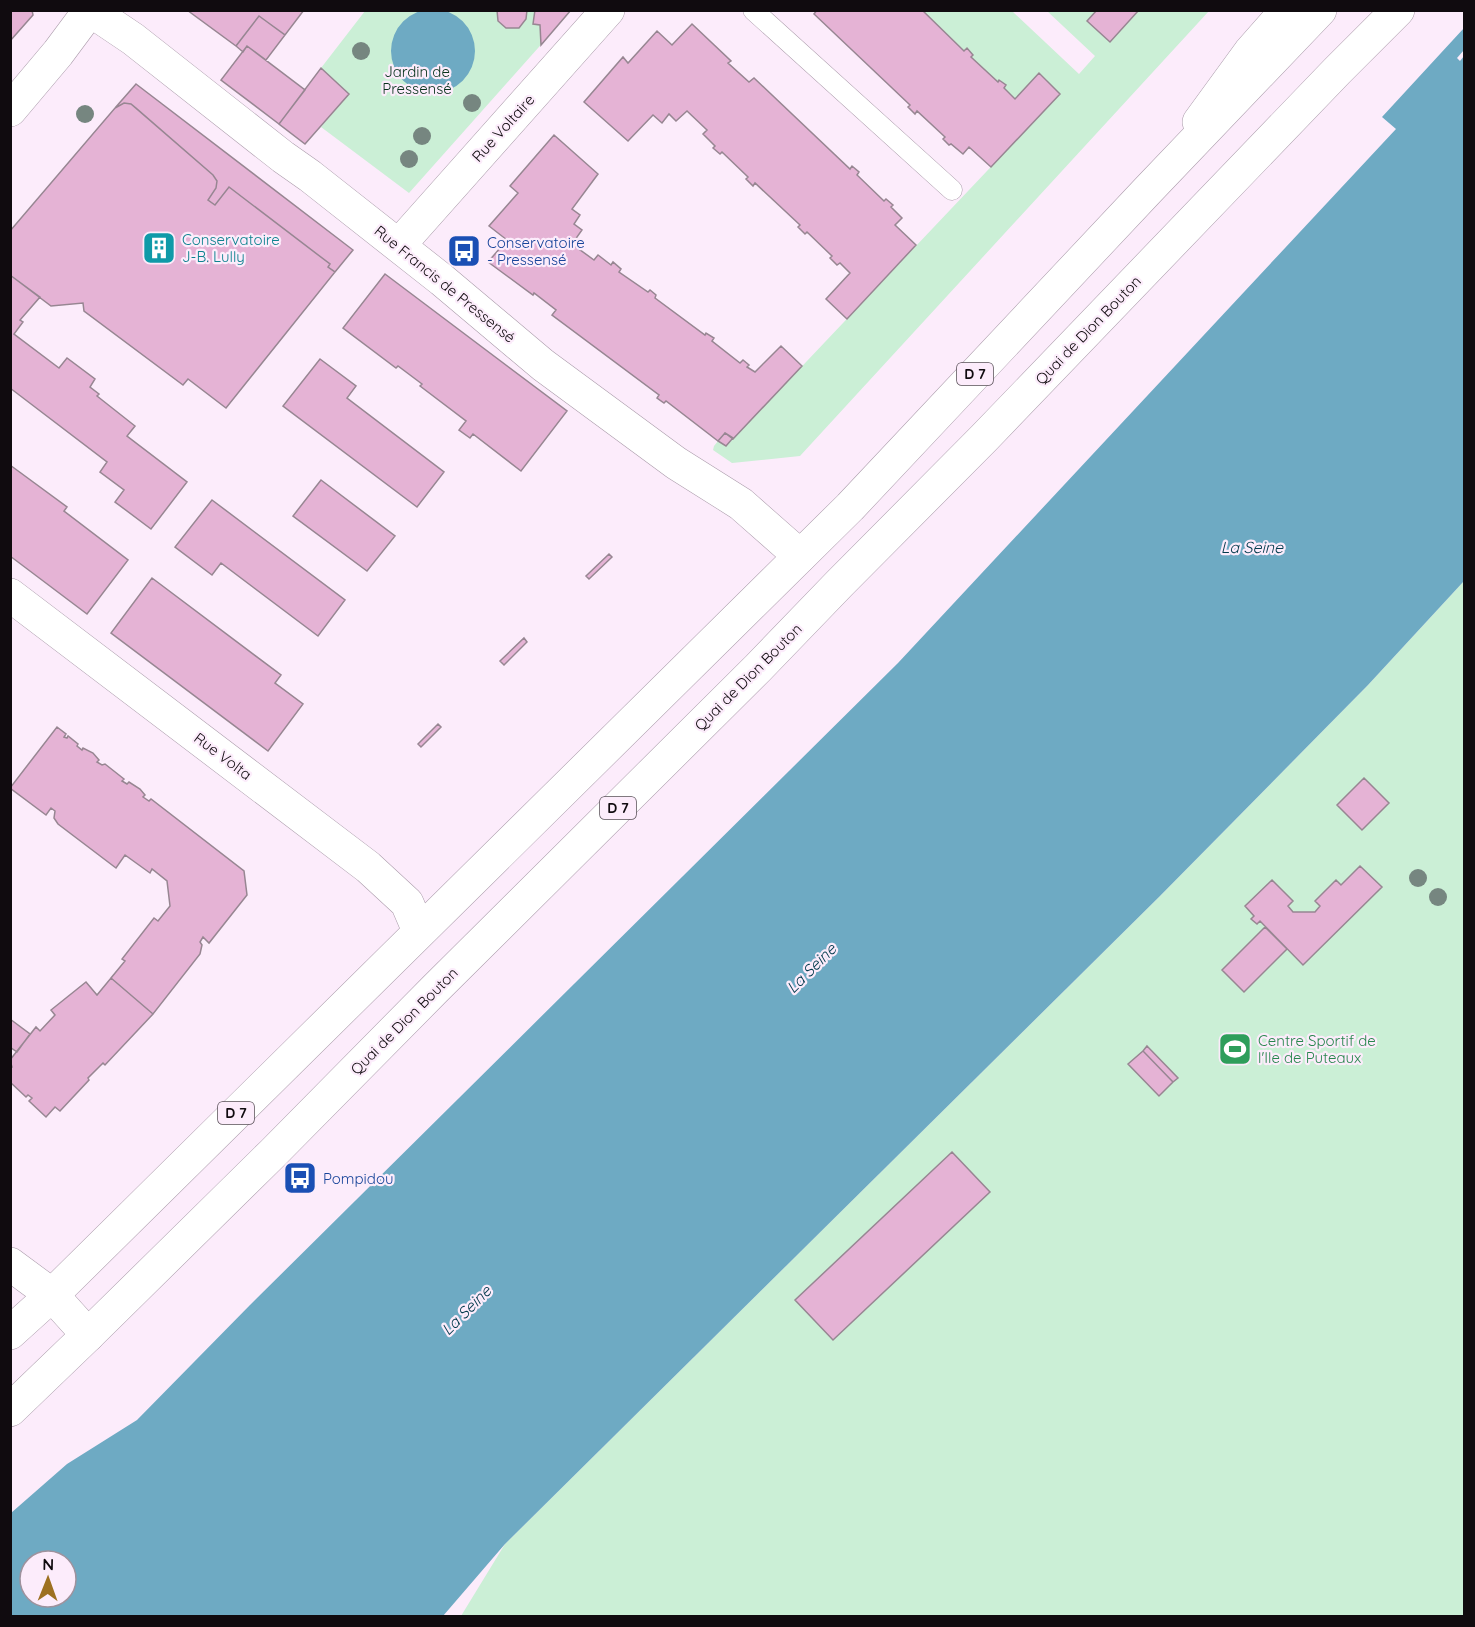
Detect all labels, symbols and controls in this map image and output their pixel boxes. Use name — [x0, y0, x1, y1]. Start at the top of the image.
park label: Jardin de Pressensé — [382, 62, 452, 98]
street label: Rue Voltaire — [468, 90, 538, 166]
street label: Rue Francis de Pressensé — [371, 221, 519, 347]
building icon: Conservatoire J-B. Lully — [141, 230, 177, 266]
place label: Conservatoire J-B. Lully — [182, 230, 280, 266]
bus stop icon: Conservatoire - Pressensé — [446, 233, 482, 269]
place label: Conservatoire - Pressensé — [487, 233, 585, 269]
street label: Quai de Dion Bouton — [1031, 272, 1145, 388]
road number: D 7 — [957, 363, 993, 385]
water label: La Seine — [1221, 537, 1284, 557]
street label: Quai de Dion Bouton — [690, 619, 806, 735]
street label: Rue Volta — [190, 728, 256, 784]
road number: D 7 — [600, 797, 636, 819]
water label: La Seine — [782, 938, 841, 997]
street label: Quai de Dion Bouton — [346, 963, 462, 1079]
sports icon: Centre Sportif de l'Ile de Puteaux — [1217, 1031, 1253, 1067]
place label: Centre Sportif de l'Ile de Puteaux — [1258, 1031, 1376, 1067]
road number: D 7 — [218, 1102, 254, 1124]
bus stop icon: Pompidou — [282, 1160, 318, 1196]
place label: Pompidou — [323, 1169, 394, 1188]
water label: La Seine — [437, 1280, 496, 1339]
north arrow — [18, 1549, 78, 1609]
text: N — [42, 1554, 54, 1574]

